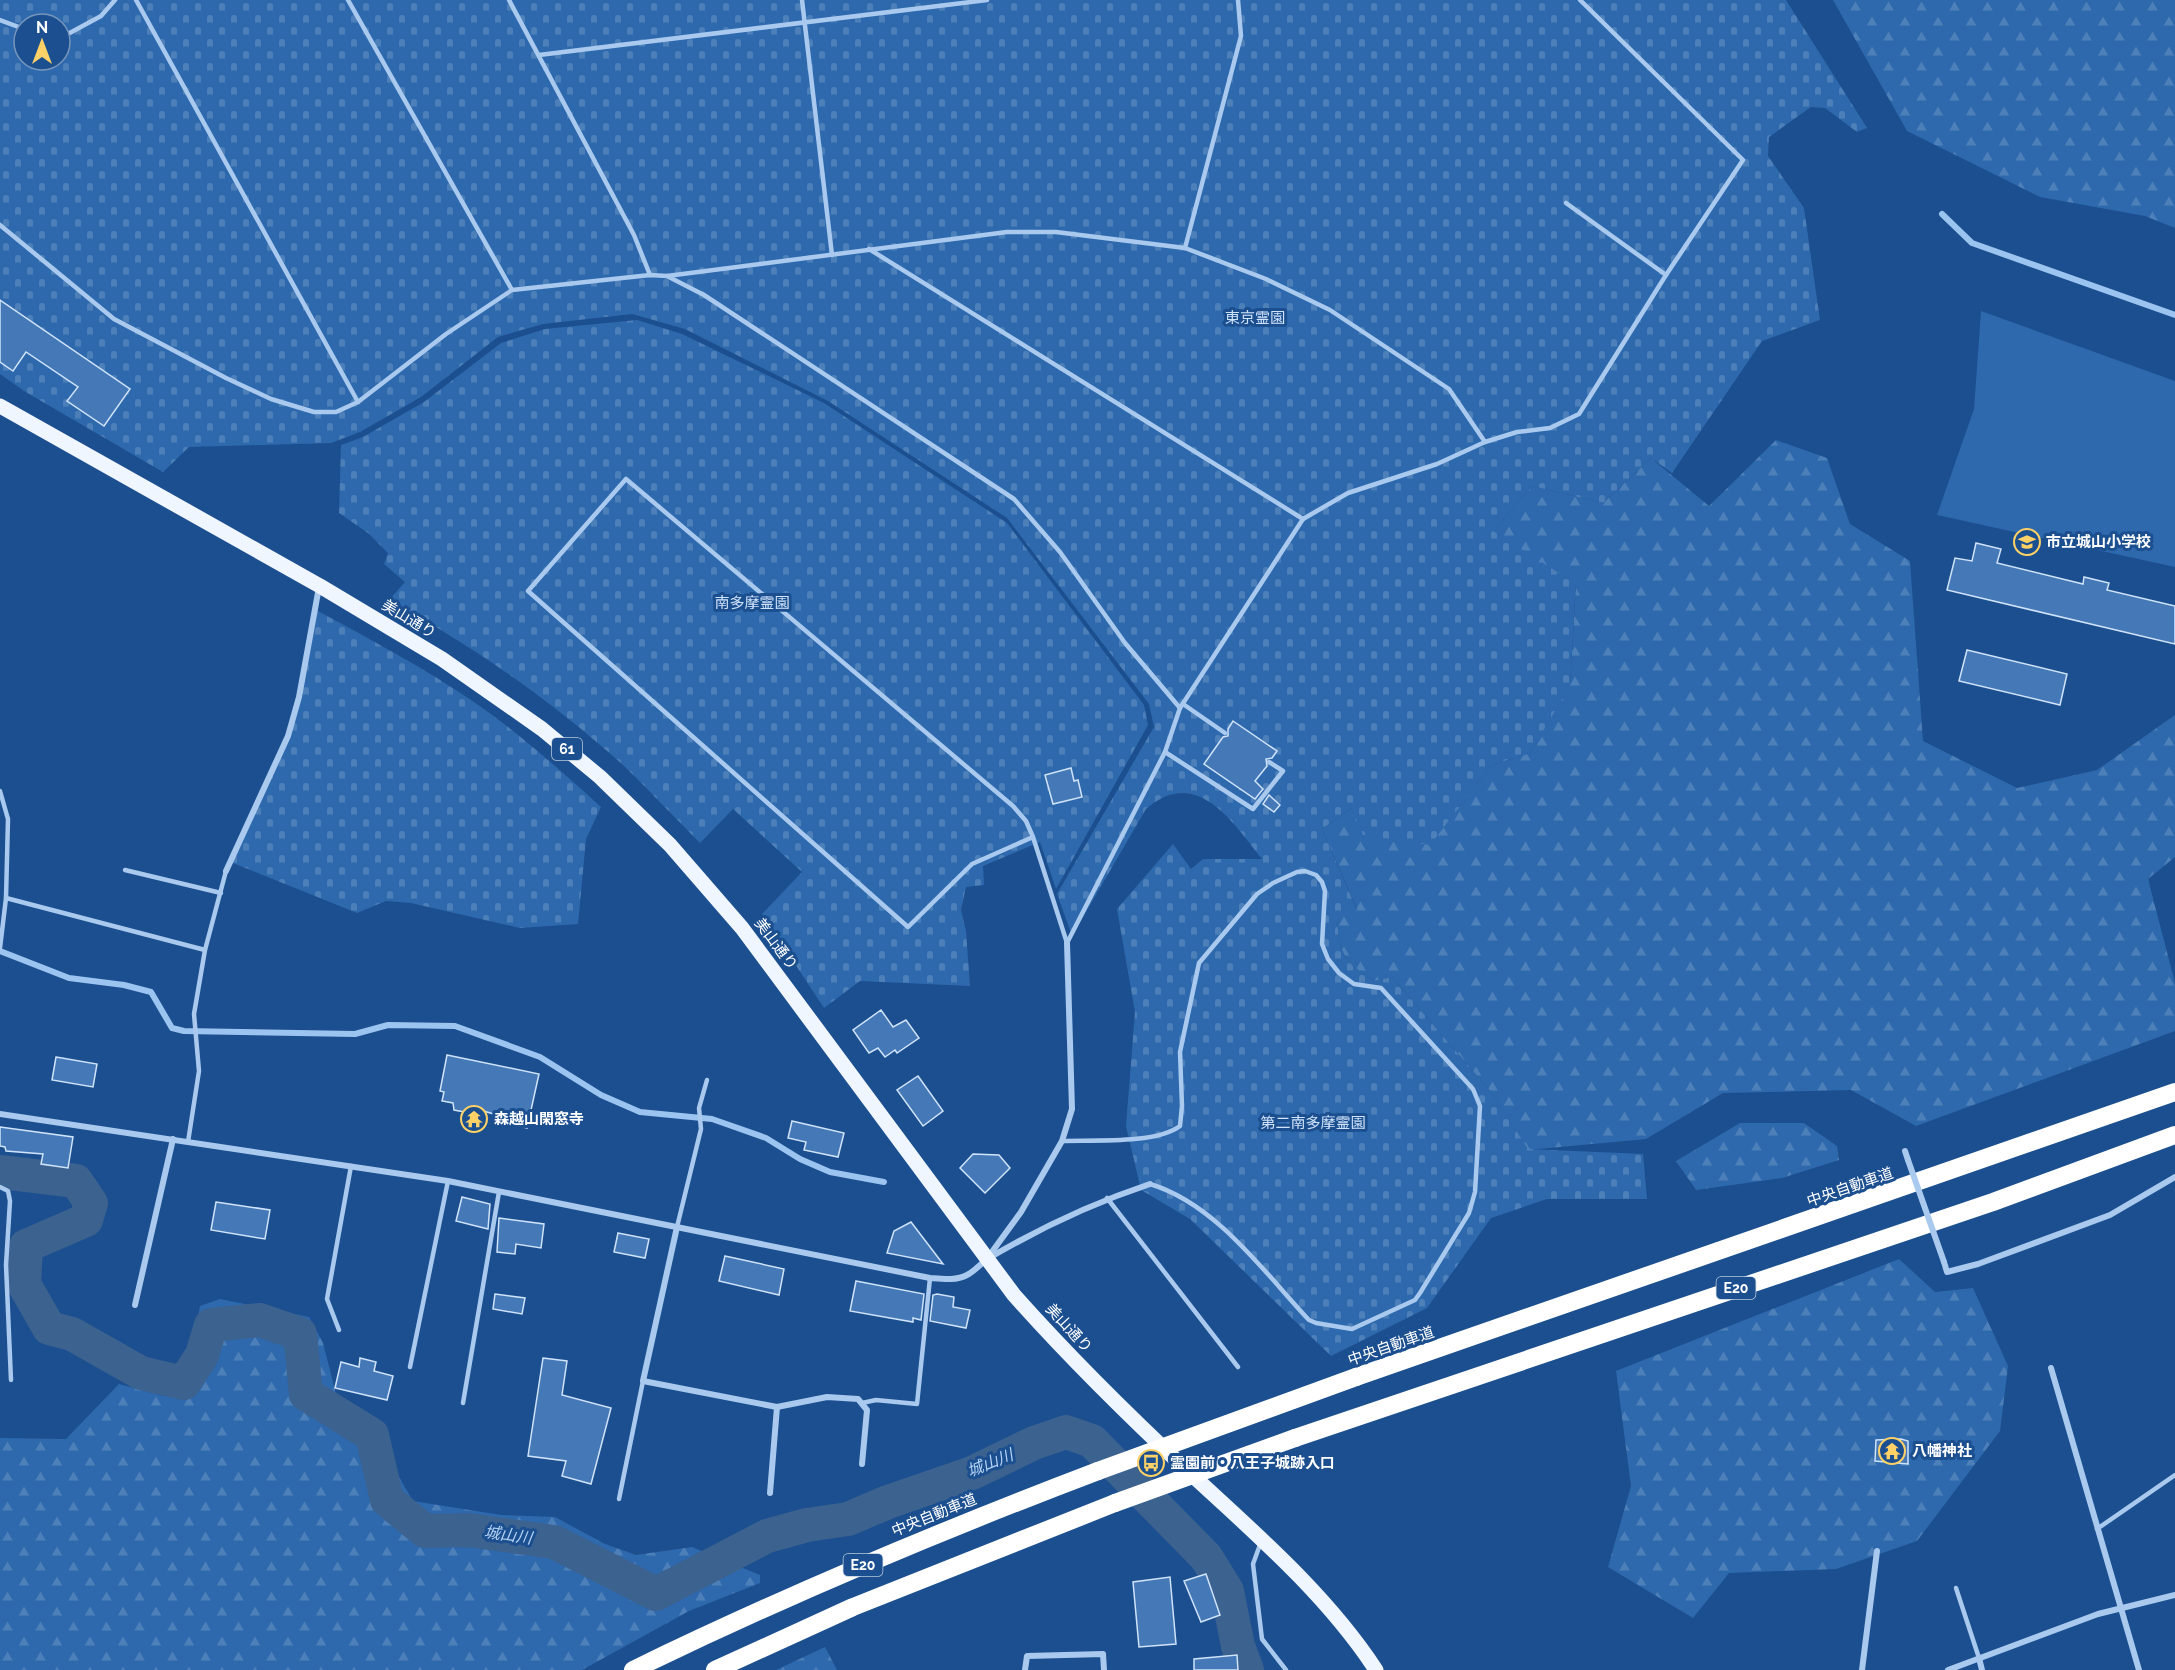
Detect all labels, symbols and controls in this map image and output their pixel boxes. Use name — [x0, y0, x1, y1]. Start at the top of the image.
north arrow — [12, 12, 72, 72]
text: N — [36, 18, 48, 37]
park label: 東京霊園 — [1225, 309, 1285, 327]
school or university icon: 市立城山小学校 — [2012, 527, 2042, 557]
place label: 市立城山小学校 — [2046, 533, 2151, 551]
park label: 南多摩霊園 — [714, 594, 790, 612]
street label: 美山通り — [379, 596, 439, 642]
road number: 61 — [552, 738, 582, 760]
street label: 美山通り — [751, 915, 801, 973]
temple icon: 森越山閑窓寺 — [459, 1104, 489, 1134]
place label: 森越山閑窓寺 — [494, 1110, 584, 1128]
park label: 第二南多摩霊園 — [1260, 1114, 1366, 1132]
street label: 中央自動車道 — [1805, 1164, 1895, 1210]
road number: E20 — [1716, 1277, 1756, 1299]
street label: 美山通り — [1042, 1300, 1096, 1356]
street label: 中央自動車道 — [1346, 1323, 1436, 1369]
temple icon: 八幡神社 — [1877, 1436, 1907, 1466]
place label: 八幡神社 — [1912, 1442, 1972, 1460]
water label: 城山川 — [964, 1444, 1018, 1481]
bus stop icon: 霊園前・八王子城跡入口 — [1136, 1448, 1166, 1478]
place label: 霊園前・八王子城跡入口 — [1170, 1454, 1335, 1472]
street label: 中央自動車道 — [889, 1490, 979, 1540]
water label: 城山川 — [483, 1522, 535, 1548]
road number: E20 — [844, 1554, 882, 1576]

